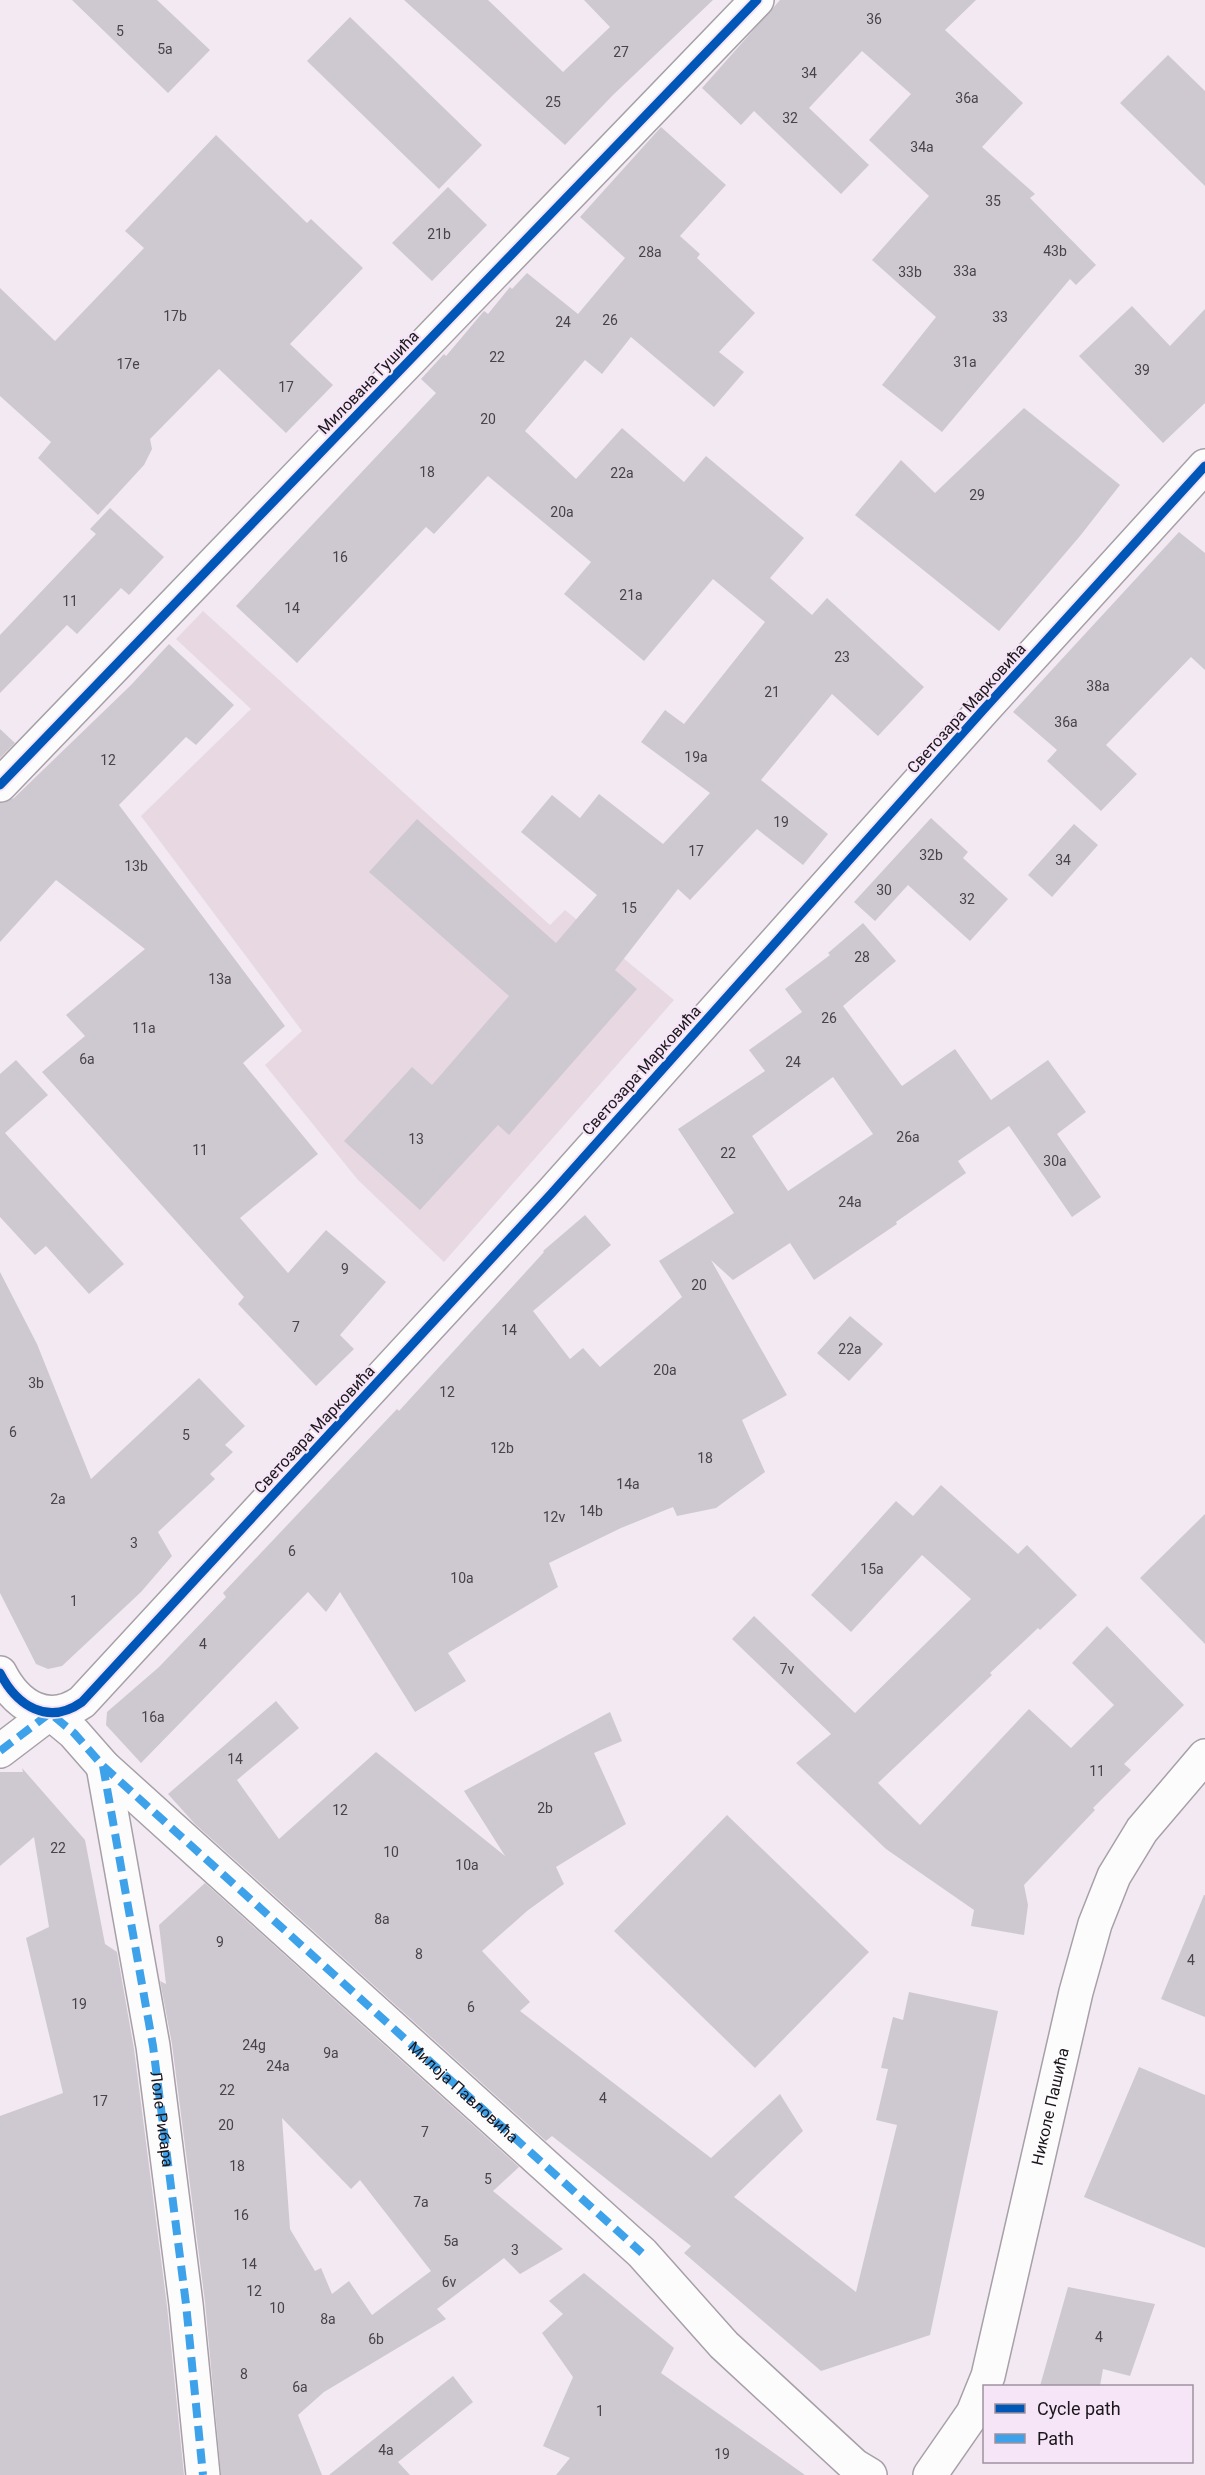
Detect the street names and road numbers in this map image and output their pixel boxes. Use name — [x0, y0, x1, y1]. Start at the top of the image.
street label: Милована Гушића — [314, 327, 423, 438]
street label: Светозара Марковића — [903, 639, 1030, 777]
street label: Светозара Марковића — [578, 1001, 705, 1139]
street label: Светозара Марковића — [250, 1361, 379, 1497]
street label: Милоја Павловића — [404, 2038, 522, 2147]
street label: Николе Пашића — [1028, 2046, 1073, 2167]
street label: Лоле Рибара — [146, 2070, 177, 2168]

